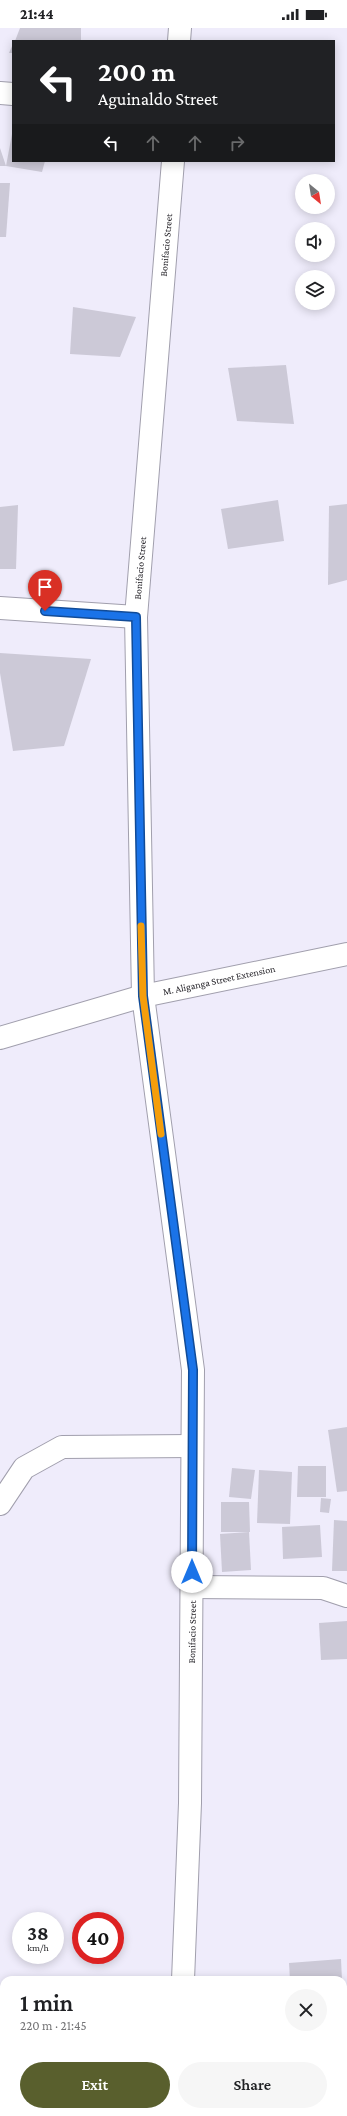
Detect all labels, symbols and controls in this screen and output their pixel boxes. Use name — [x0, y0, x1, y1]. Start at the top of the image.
text: 21:44 — [20, 6, 54, 22]
icon: left — [32, 56, 84, 108]
text: 200 m — [98, 56, 175, 87]
text: Aguinaldo Street — [98, 89, 218, 109]
icon: left — [100, 132, 122, 154]
icon: ahead — [142, 132, 164, 154]
icon: ahead — [184, 132, 206, 154]
icon: right — [226, 132, 248, 154]
north arrow — [295, 174, 335, 214]
map controls — [295, 174, 335, 310]
street label: Bonifacio Street — [158, 212, 174, 277]
button: sound — [295, 222, 335, 262]
button: layers — [295, 270, 335, 310]
street label: Bonifacio Street — [132, 535, 148, 600]
pin — [28, 570, 62, 611]
icon: arrive — [34, 576, 56, 598]
street label: M. Aliganga Street Extension — [162, 963, 277, 997]
position arrow — [171, 1551, 213, 1593]
street label: Bonifacio Street — [186, 1600, 198, 1664]
speed limit sign: 40 — [72, 1912, 124, 1964]
text: 38 — [27, 1922, 49, 1944]
text: km/h — [27, 1942, 49, 1953]
text: 1 min — [20, 1989, 73, 2016]
button: close — [285, 1989, 327, 2031]
text: 220 m · 21:45 — [20, 2018, 87, 2033]
button: Exit — [20, 2062, 170, 2108]
button: Share — [178, 2062, 327, 2108]

